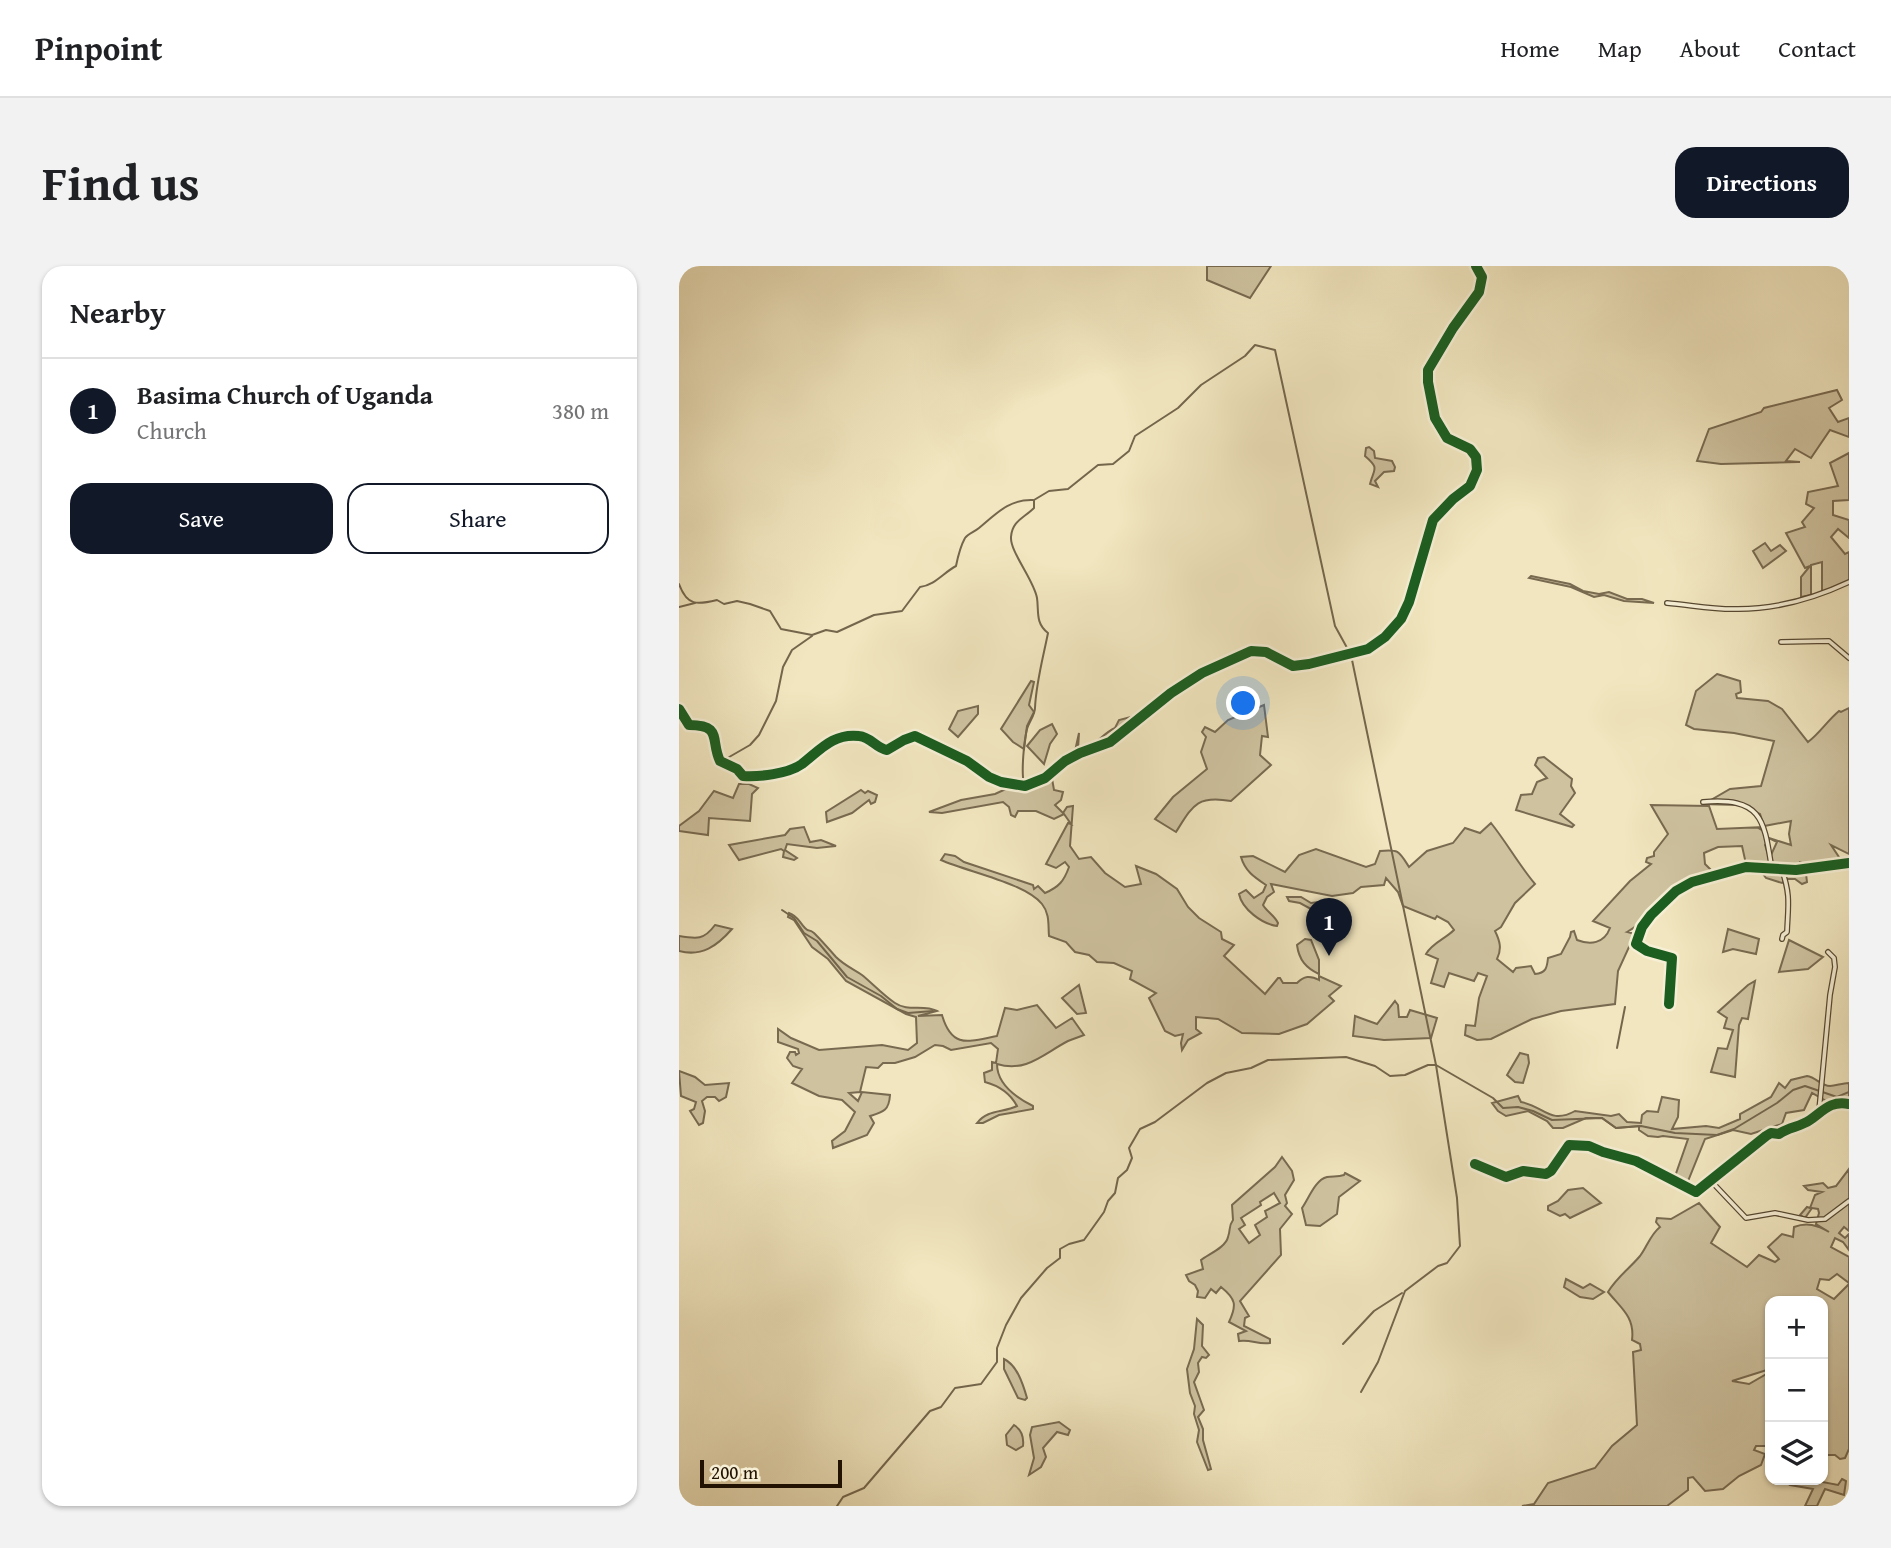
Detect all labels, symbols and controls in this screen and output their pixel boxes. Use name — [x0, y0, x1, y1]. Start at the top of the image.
text: Pinpoint — [35, 24, 162, 72]
text: Home — [1501, 31, 1560, 66]
text: Map — [1598, 31, 1642, 66]
text: About — [1680, 31, 1740, 66]
text: Contact — [1778, 31, 1856, 66]
text: Find us — [42, 146, 200, 218]
button: Directions — [1675, 147, 1849, 218]
text: Nearby — [70, 290, 166, 334]
text: Basima Church of Uganda — [137, 375, 433, 414]
text: 1 — [87, 394, 99, 427]
text: 380 m — [552, 394, 609, 427]
text: Church — [137, 414, 207, 447]
button: Save — [70, 483, 333, 554]
button: Share — [347, 483, 609, 554]
your location — [1226, 686, 1260, 720]
pin: 1 — [1306, 898, 1352, 956]
map controls — [1765, 1296, 1828, 1485]
button: + — [1765, 1296, 1828, 1359]
button: − — [1765, 1359, 1828, 1422]
button: layers — [1765, 1422, 1828, 1485]
scale bar — [700, 1457, 842, 1489]
text: 200 m — [711, 1458, 758, 1486]

